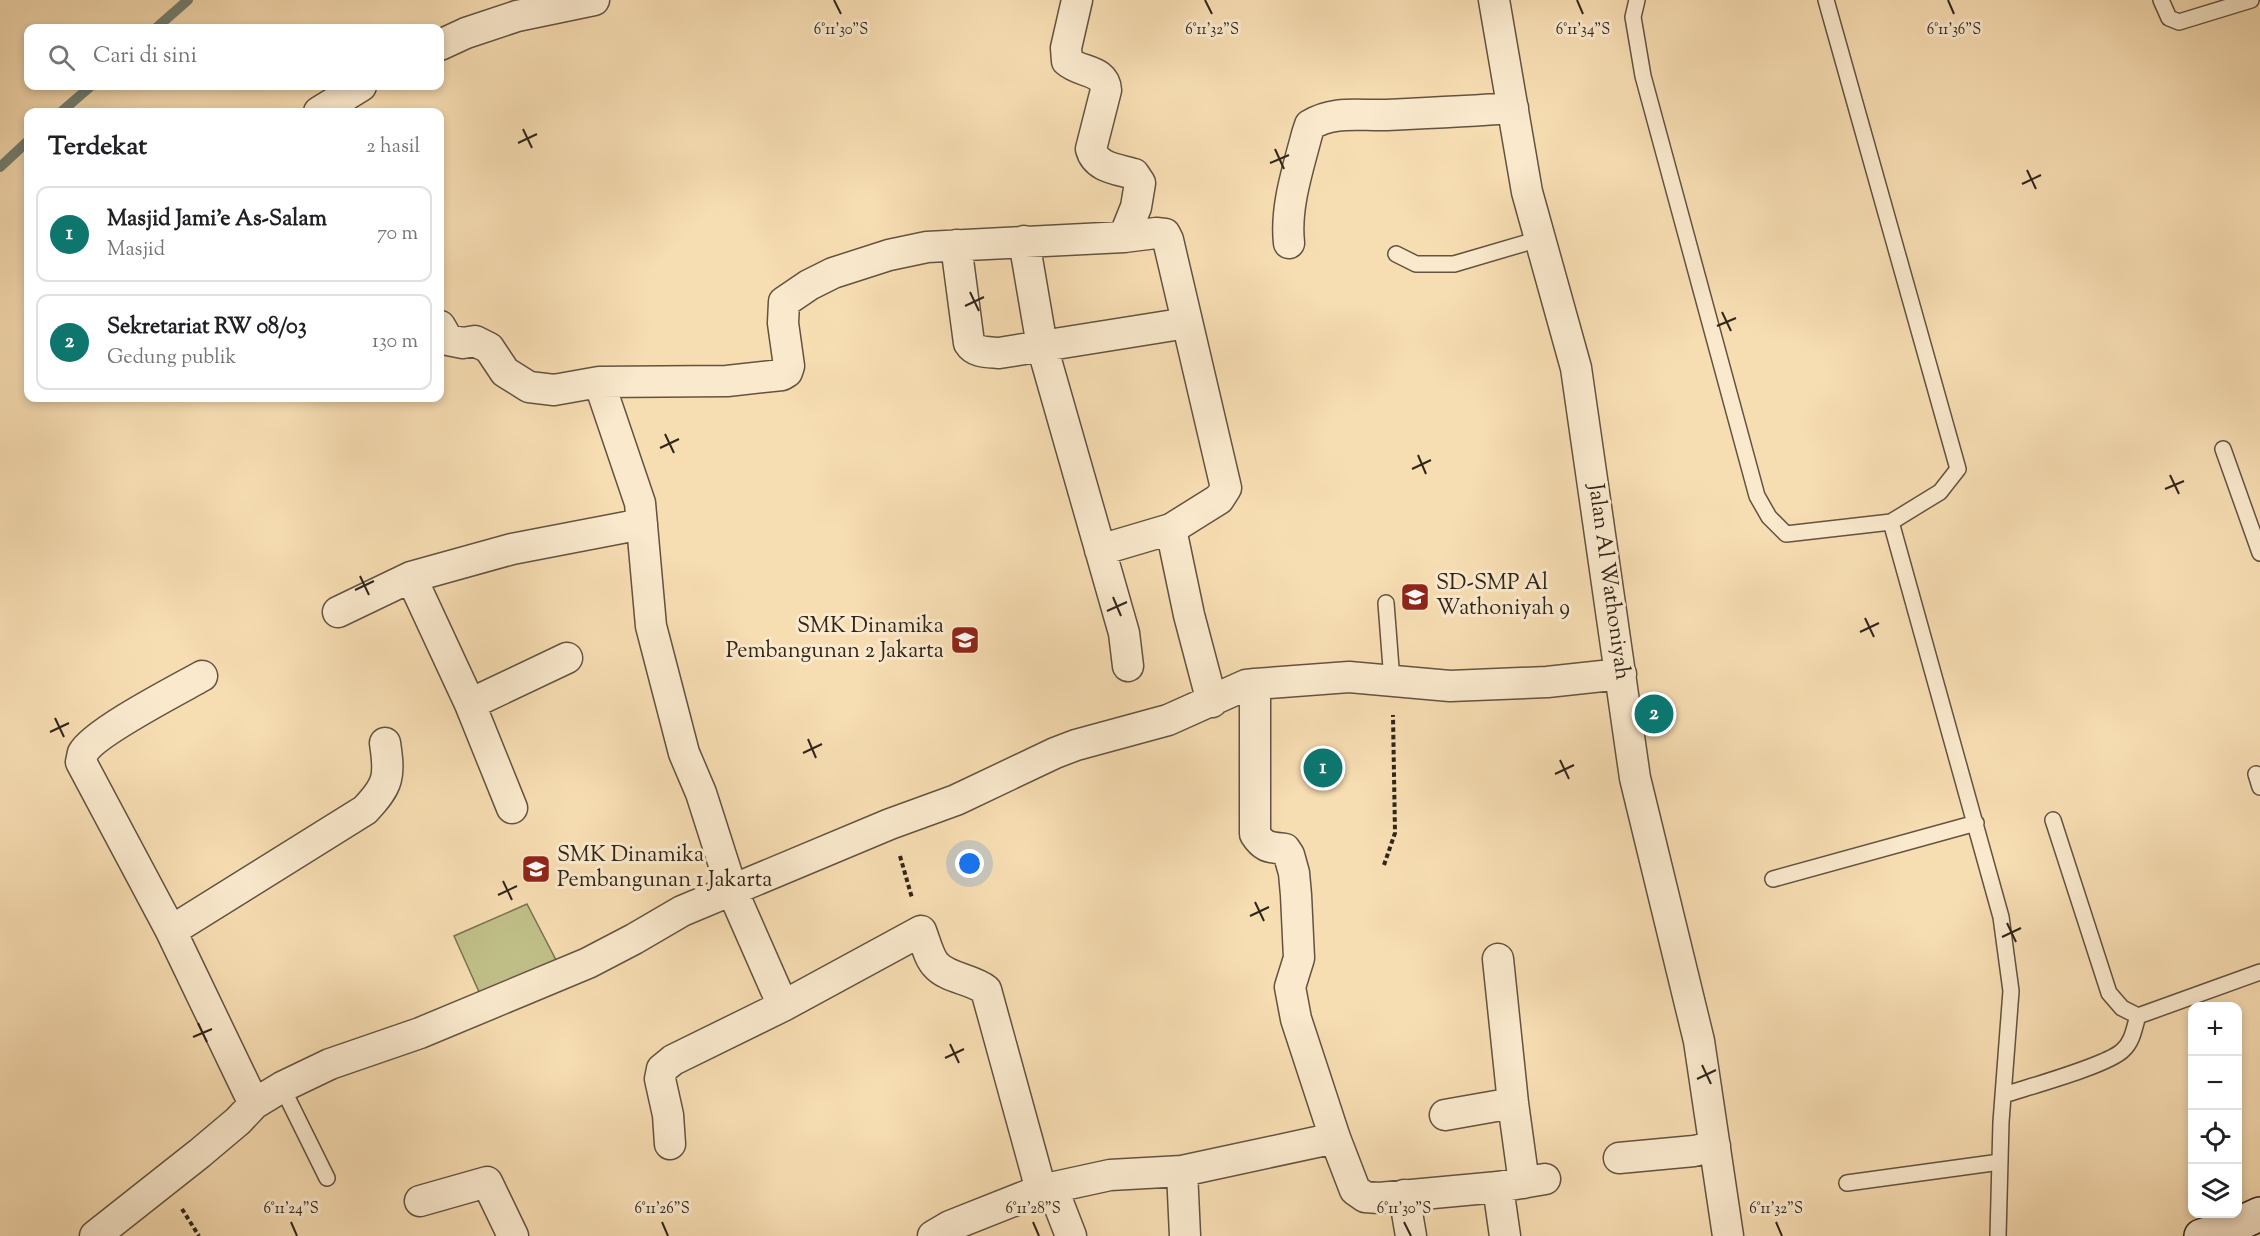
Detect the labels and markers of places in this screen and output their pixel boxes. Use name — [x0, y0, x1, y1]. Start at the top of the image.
place label: SD-SMP Al Wathoniyah 9 — [1436, 568, 1570, 625]
school or university icon: SD-SMP Al Wathoniyah 9 — [1399, 581, 1431, 613]
place label: SMK Dinamika Pembangunan 2 Jakarta — [726, 611, 944, 668]
school or university icon: SMK Dinamika Pembangunan 2 Jakarta — [949, 624, 981, 656]
pin: 2 — [1634, 692, 1674, 736]
pin: 1 — [1304, 746, 1342, 790]
place label: SMK Dinamika Pembangunan 1 Jakarta — [557, 840, 772, 897]
school or university icon: SMK Dinamika Pembangunan 1 Jakarta — [520, 853, 552, 885]

